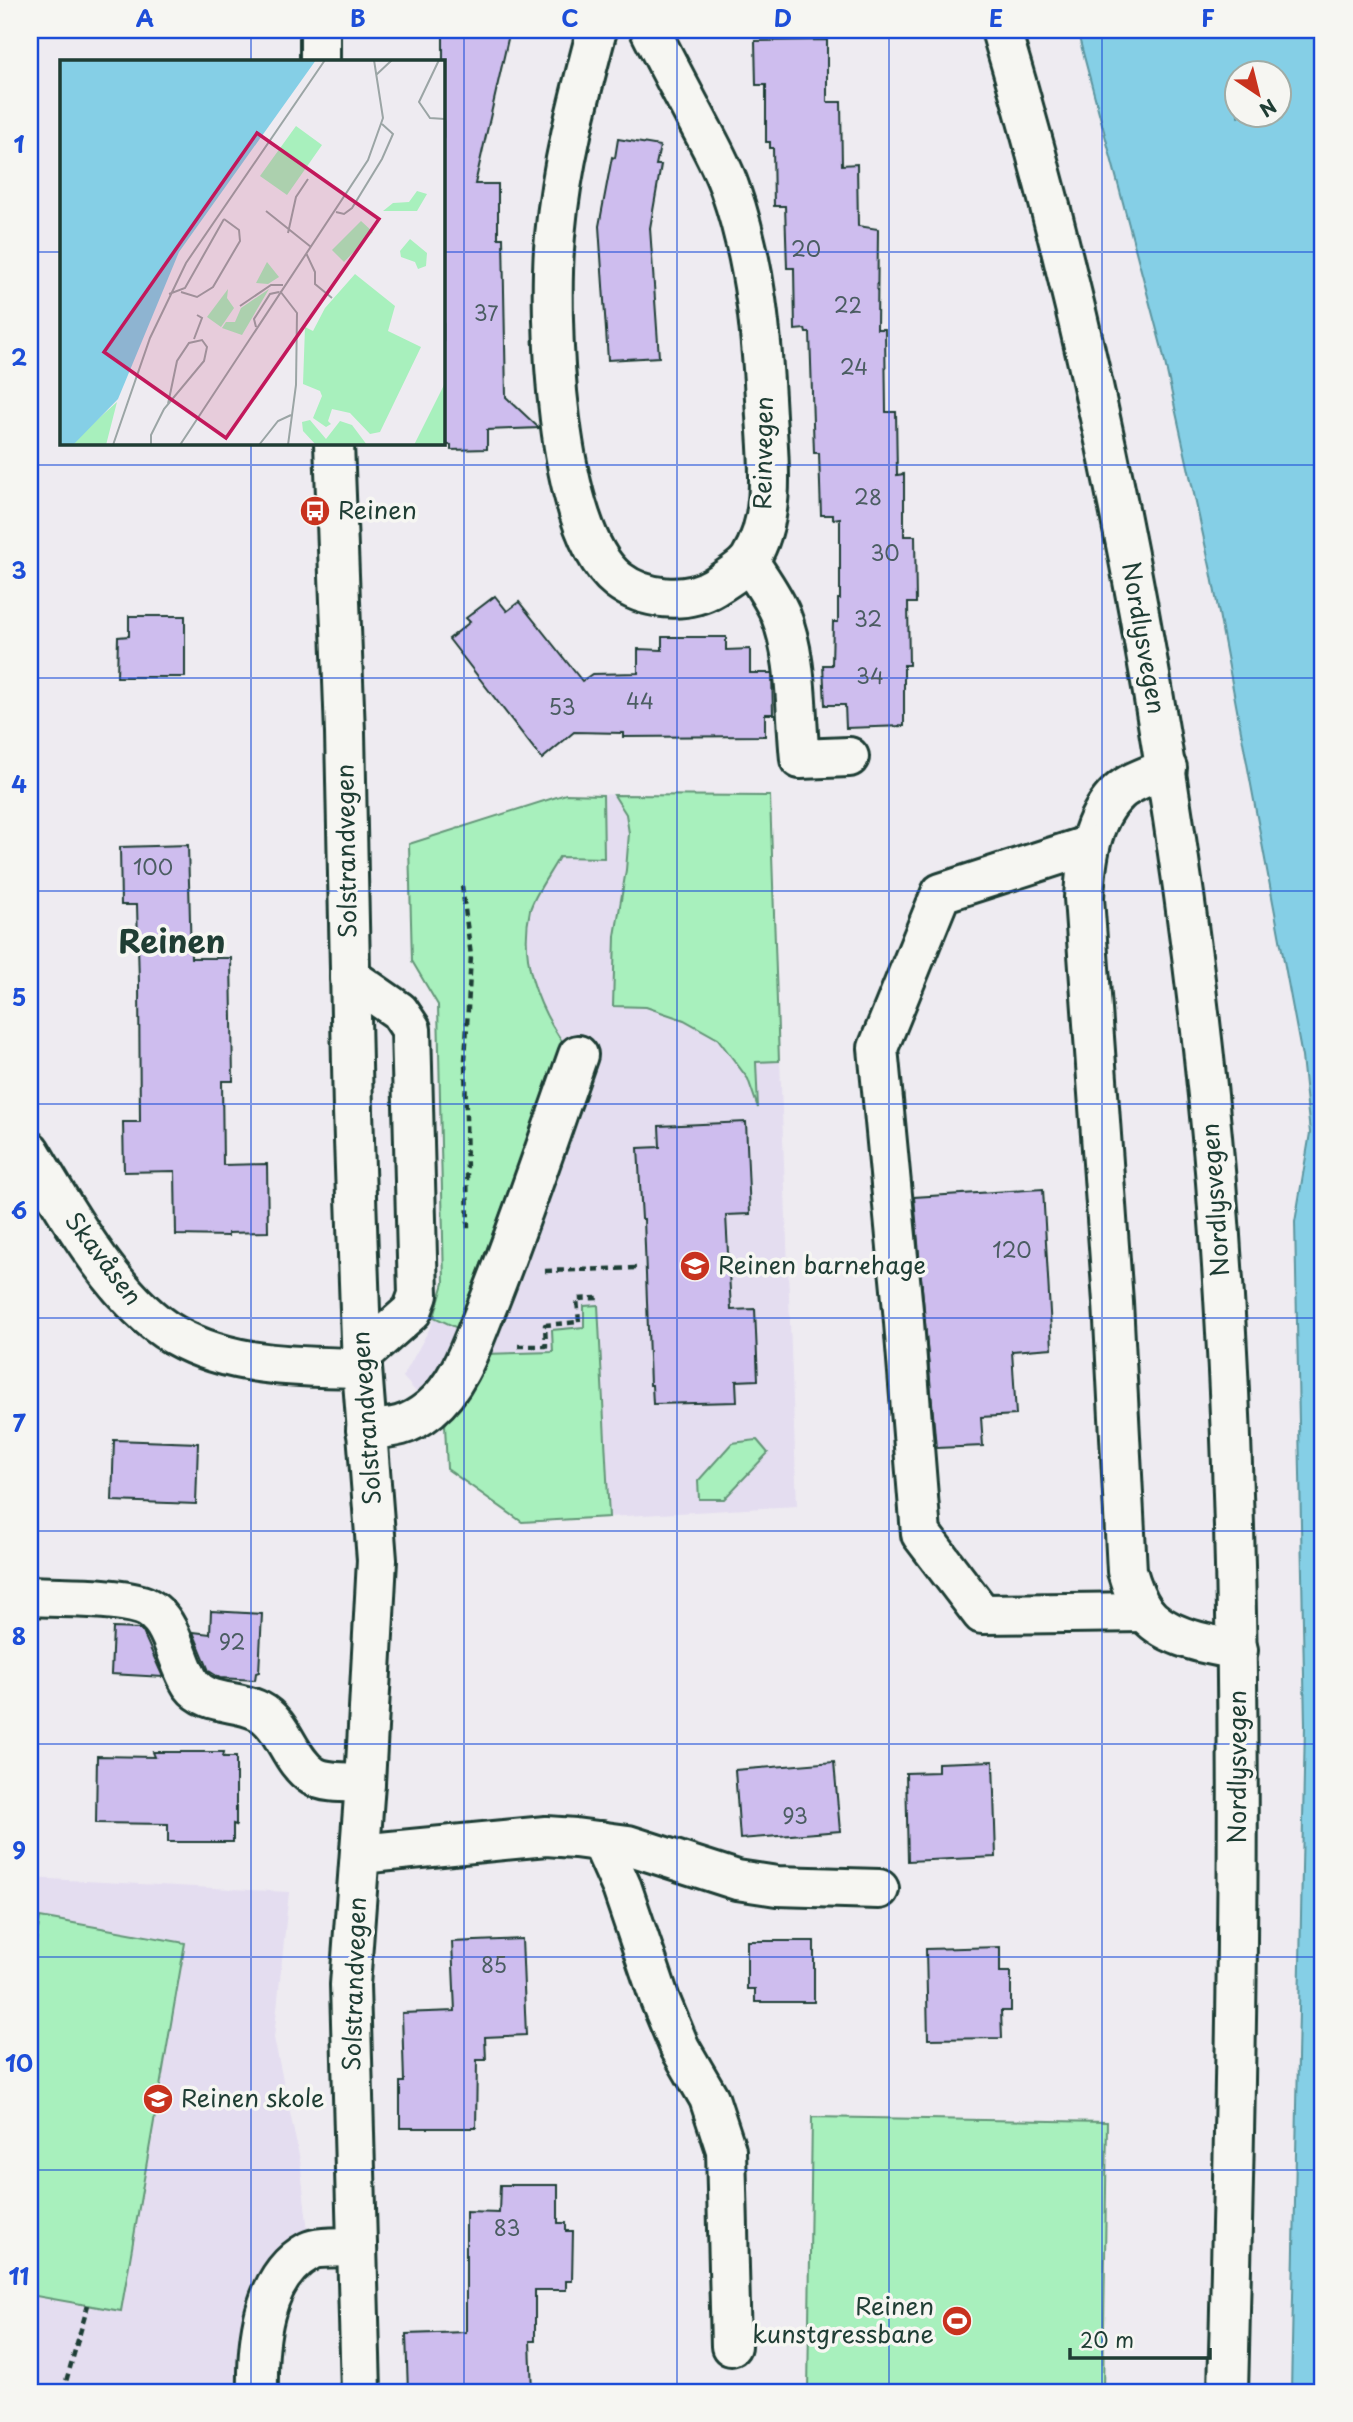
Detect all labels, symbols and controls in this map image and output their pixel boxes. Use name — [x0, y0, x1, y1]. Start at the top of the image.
text: A — [136, 0, 154, 35]
text: B — [350, 0, 366, 35]
text: C — [561, 0, 579, 35]
text: D — [774, 0, 792, 35]
text: E — [989, 0, 1003, 35]
text: F — [1201, 0, 1215, 35]
inset map — [60, 60, 444, 444]
north arrow — [1224, 60, 1294, 130]
text: N — [1254, 93, 1283, 125]
text: 1 — [14, 126, 25, 161]
house number: 20 — [791, 232, 821, 264]
house number: 22 — [834, 288, 862, 320]
house number: 37 — [474, 296, 498, 328]
text: 2 — [11, 339, 27, 374]
house number: 24 — [840, 350, 868, 382]
street label: Reinvegen — [743, 396, 781, 510]
house number: 28 — [854, 480, 882, 512]
place label: Reinen — [338, 491, 417, 527]
bus stop icon: Reinen — [298, 494, 332, 528]
house number: 30 — [870, 536, 900, 568]
text: 3 — [11, 552, 27, 587]
street label: Nordlysvegen — [1114, 559, 1176, 717]
house number: 32 — [854, 602, 882, 634]
house number: 34 — [856, 659, 884, 691]
house number: 44 — [626, 684, 654, 716]
house number: 53 — [548, 690, 576, 722]
street label: Solstrandvegen — [325, 764, 365, 938]
text: 4 — [11, 766, 27, 801]
house number: 100 — [133, 850, 173, 882]
district label: Reinen — [118, 916, 226, 964]
text: 5 — [12, 979, 26, 1014]
street label: Nordlysvegen — [1191, 1122, 1237, 1278]
text: 6 — [11, 1192, 27, 1227]
street label: Skavåsen — [57, 1203, 152, 1312]
house number: 120 — [992, 1233, 1032, 1265]
place label: Reinen barnehage — [718, 1246, 926, 1282]
school or university icon: Reinen barnehage — [678, 1249, 712, 1283]
street label: Solstrandvegen — [341, 1330, 389, 1506]
text: 7 — [12, 1405, 26, 1440]
text: 8 — [12, 1618, 26, 1653]
house number: 92 — [219, 1625, 245, 1657]
street label: Nordlysvegen — [1218, 1690, 1254, 1844]
house number: 93 — [782, 1799, 808, 1831]
text: 9 — [12, 1832, 26, 1867]
street label: Solstrandvegen — [332, 1896, 374, 2072]
house number: 85 — [481, 1948, 507, 1980]
text: 10 — [5, 2045, 33, 2080]
place label: Reinen skole — [181, 2079, 325, 2115]
school or university icon: Reinen skole — [141, 2082, 175, 2116]
house number: 83 — [494, 2211, 520, 2243]
text: 11 — [9, 2258, 30, 2293]
place label: Reinen kunstgressbane — [752, 2287, 934, 2351]
sports icon: Reinen kunstgressbane — [940, 2304, 974, 2338]
scale bar — [1070, 2317, 1210, 2361]
text: 20 m — [1080, 2323, 1134, 2355]

